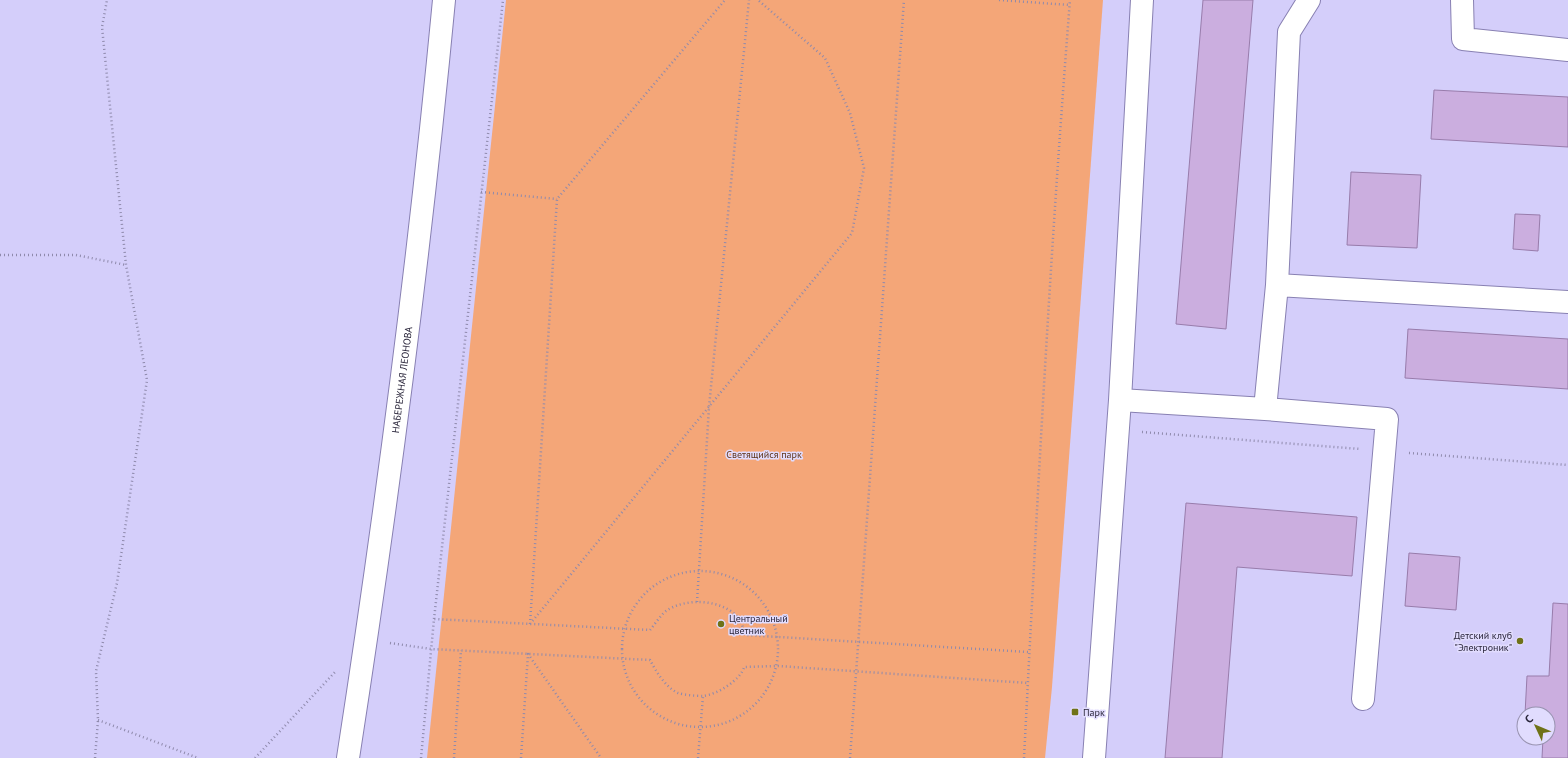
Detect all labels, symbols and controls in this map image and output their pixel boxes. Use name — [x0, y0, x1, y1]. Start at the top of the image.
street label: НАБЕРЕЖНАЯ ЛЕОНОВА — [388, 326, 415, 434]
park label: Светящийся парк — [726, 448, 802, 461]
place label: Центральный цветник — [729, 612, 788, 637]
marker: Центральный цветник — [716, 619, 726, 629]
place label: Детский клуб "Электроник" — [1454, 629, 1512, 654]
marker: Детский клуб "Электроник" — [1515, 636, 1525, 646]
place label: Парк — [1083, 706, 1105, 719]
north arrow — [1516, 706, 1556, 746]
marker: Парк — [1070, 707, 1080, 717]
text: С — [1522, 712, 1536, 726]

